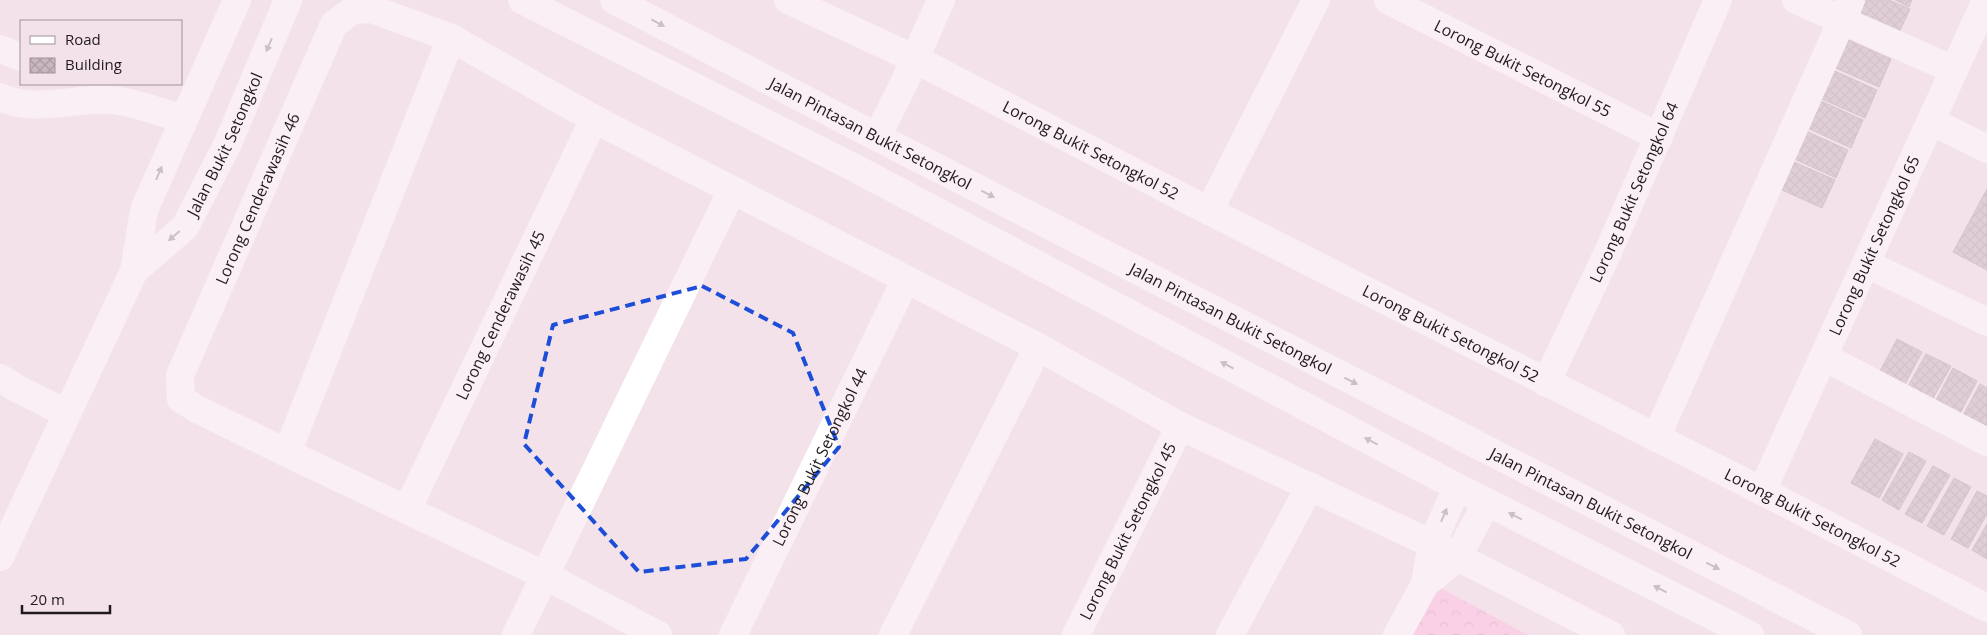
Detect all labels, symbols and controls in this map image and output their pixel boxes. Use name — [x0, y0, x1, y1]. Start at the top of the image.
street label: Lorong Bukit Setongkol 55 — [1431, 14, 1615, 122]
one-way arrow — [650, 19, 665, 27]
legend — [20, 20, 182, 85]
text: Road — [65, 29, 101, 49]
one-way arrow — [264, 38, 272, 52]
text: Building — [65, 54, 122, 74]
street label: Jalan Bukit Setongkol — [180, 69, 267, 222]
street label: Jalan Pintasan Bukit Setongkol — [764, 71, 975, 195]
street label: Lorong Bukit Setongkol 52 — [999, 95, 1183, 205]
street label: Lorong Bukit Setongkol 64 — [1584, 98, 1683, 286]
street label: Lorong Cenderawasih 46 — [210, 109, 305, 288]
street label: Lorong Bukit Setongkol 65 — [1824, 152, 1925, 339]
one-way arrow — [156, 166, 164, 180]
one-way arrow — [981, 190, 995, 198]
street label: Lorong Cenderawasih 45 — [450, 227, 550, 403]
one-way arrow — [168, 231, 181, 242]
street label: Jalan Pintasan Bukit Setongkol — [1124, 256, 1336, 379]
street label: Lorong Bukit Setongkol 52 — [1359, 279, 1543, 387]
one-way arrow — [1220, 361, 1234, 369]
street label: Lorong Bukit Setongkol 44 — [767, 364, 872, 550]
one-way arrow — [1343, 377, 1358, 385]
one-way arrow — [1364, 437, 1378, 445]
street label: Lorong Bukit Setongkol 45 — [1074, 439, 1181, 624]
street label: Jalan Pintasan Bukit Setongkol — [1484, 441, 1696, 564]
street label: Lorong Bukit Setongkol 52 — [1721, 463, 1904, 572]
one-way arrow — [1441, 508, 1449, 522]
one-way arrow — [1508, 512, 1522, 520]
one-way arrow — [1706, 562, 1721, 570]
scale bar — [22, 582, 110, 614]
one-way arrow — [1653, 585, 1667, 593]
text: 20 m — [30, 589, 65, 609]

